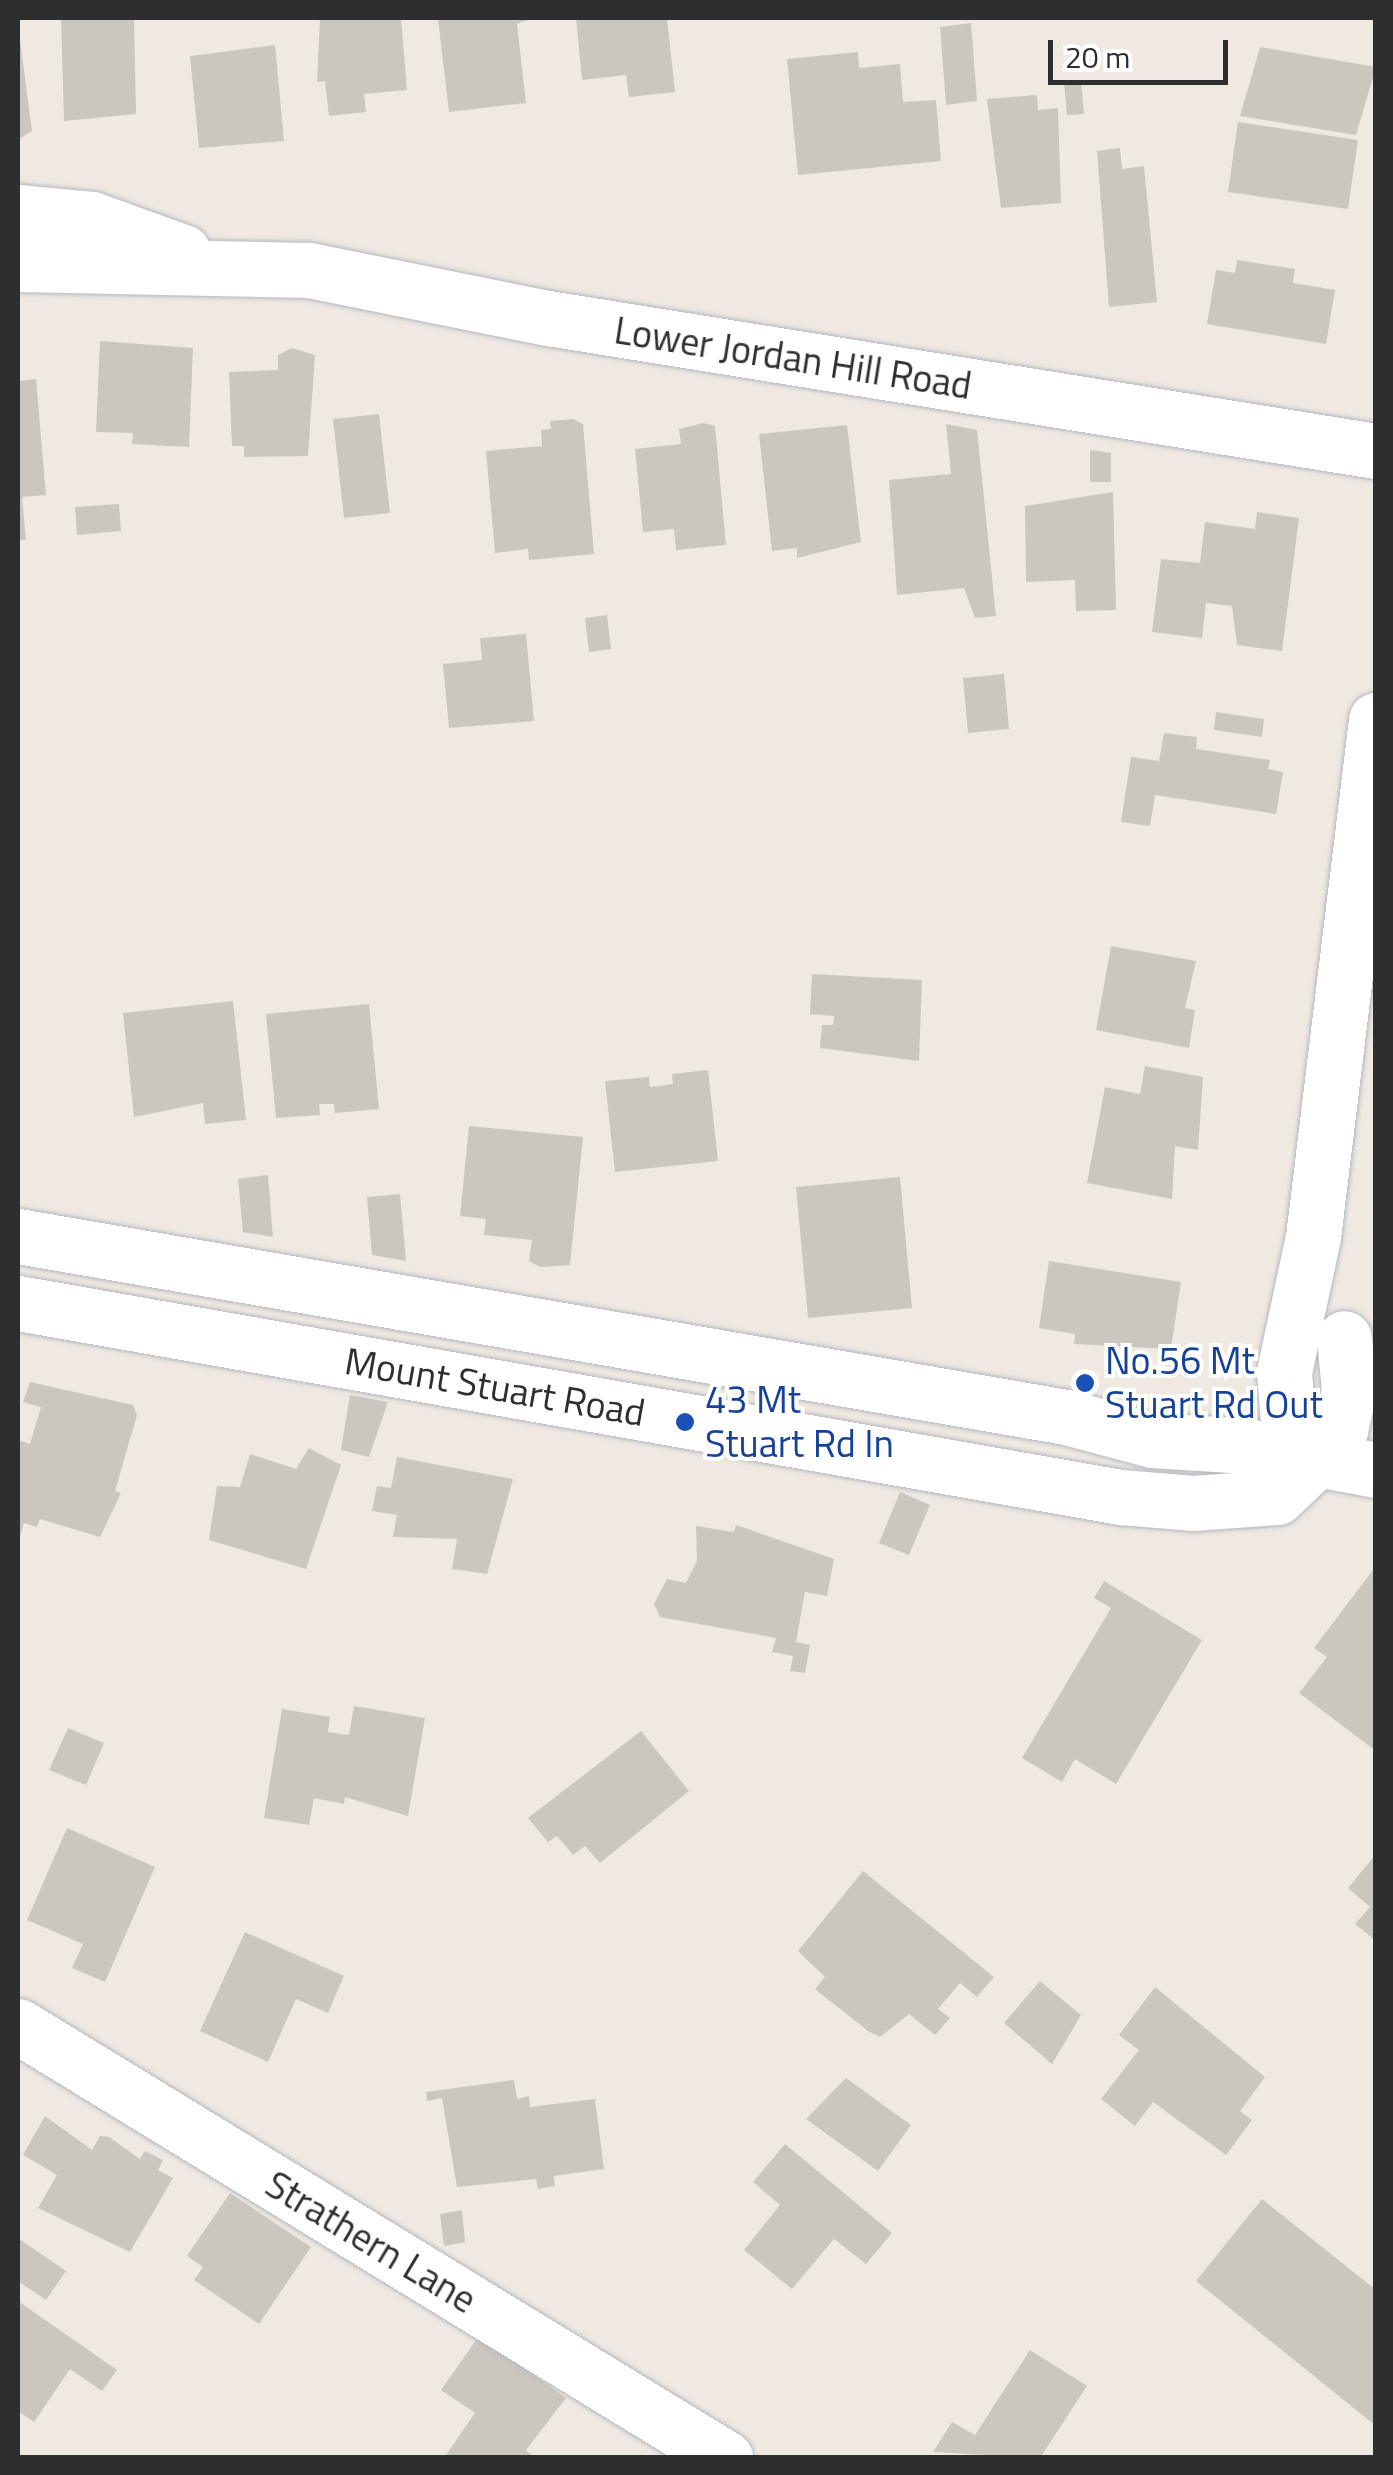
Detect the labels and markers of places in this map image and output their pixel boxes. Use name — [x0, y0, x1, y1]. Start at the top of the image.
place label: No.56 Mt Stuart Rd Out — [1105, 1338, 1323, 1428]
marker: No.56 Mt Stuart Rd Out — [1074, 1372, 1096, 1394]
place label: 43 Mt Stuart Rd In — [705, 1377, 894, 1466]
marker: 43 Mt Stuart Rd In — [674, 1411, 696, 1433]

